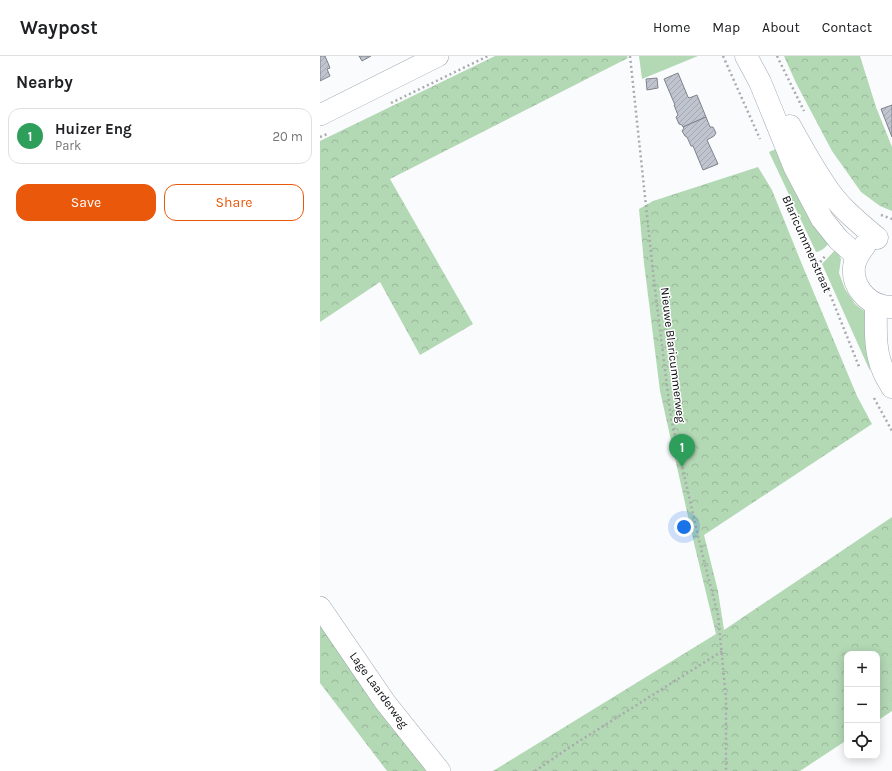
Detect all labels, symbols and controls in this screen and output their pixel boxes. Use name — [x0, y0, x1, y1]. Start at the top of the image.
text: Waypost — [20, 17, 98, 39]
text: Home — [653, 19, 690, 36]
text: Map — [712, 19, 740, 36]
text: About — [762, 19, 800, 36]
text: Contact — [822, 19, 872, 36]
text: Nearby — [16, 72, 73, 92]
text: Huizer Eng — [55, 120, 132, 138]
text: 1 — [28, 129, 32, 144]
text: 20 m — [273, 129, 303, 144]
text: Park — [55, 138, 81, 153]
button: Save — [16, 184, 156, 221]
button: Share — [164, 184, 304, 221]
street label: Blaricummerstraat — [779, 193, 835, 295]
street label: Nieuwe Blaricummerweg — [658, 286, 688, 424]
pin: 1 — [669, 434, 695, 467]
your location — [674, 517, 694, 537]
street label: Lage Laarderweg — [347, 649, 411, 731]
map controls — [844, 651, 880, 759]
button: + — [844, 651, 880, 687]
button: − — [844, 687, 880, 723]
button: locate — [844, 723, 880, 759]

